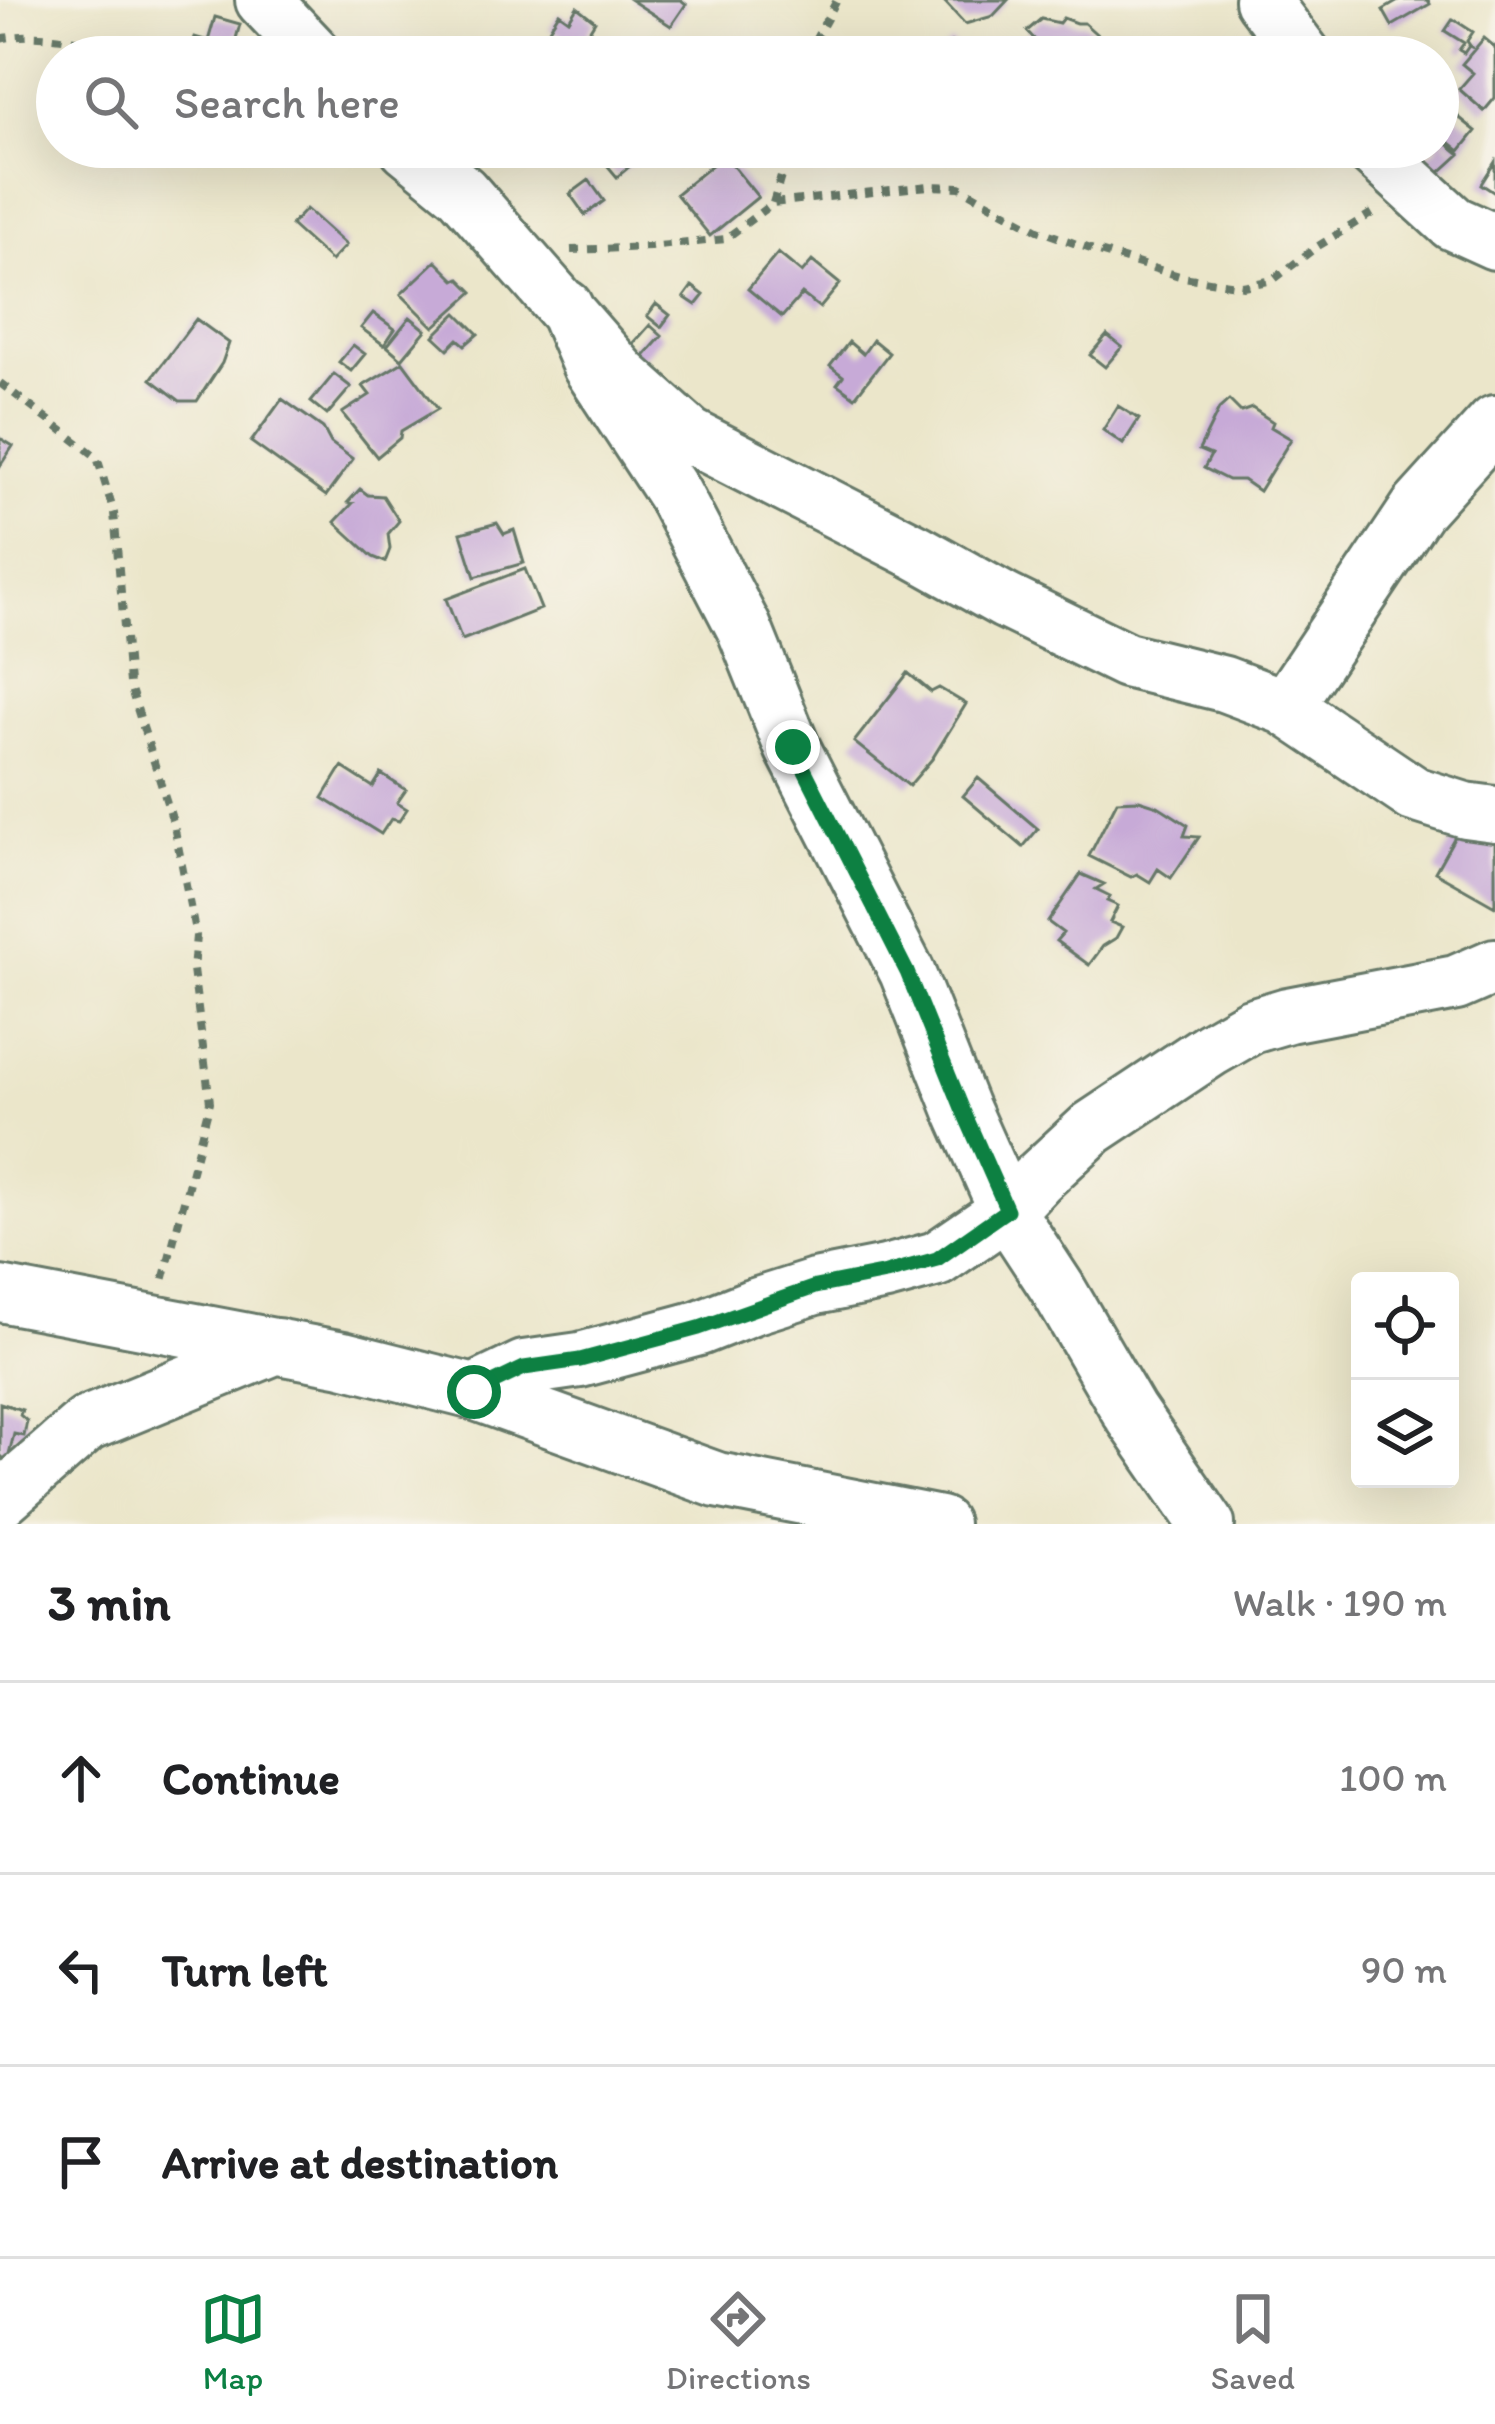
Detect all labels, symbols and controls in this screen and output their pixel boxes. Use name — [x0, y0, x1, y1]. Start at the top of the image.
search box — [36, 36, 1459, 168]
icon: search — [78, 69, 144, 135]
text: Search here — [174, 75, 400, 129]
route end — [766, 720, 820, 774]
map controls — [1351, 1272, 1459, 1488]
button: locate — [1351, 1272, 1459, 1380]
route start — [447, 1365, 501, 1419]
button: layers — [1351, 1380, 1459, 1488]
text: 3 min — [48, 1572, 170, 1633]
text: Walk · 190 m — [1233, 1579, 1447, 1626]
icon: ahead — [48, 1745, 114, 1811]
text: Continue — [162, 1751, 340, 1805]
text: 100 m — [1339, 1754, 1447, 1801]
icon: left — [48, 1937, 114, 2003]
text: Turn left — [162, 1943, 328, 1997]
text: 90 m — [1361, 1946, 1447, 1993]
icon: arrive — [48, 2129, 114, 2195]
text: Arrive at destination — [162, 2135, 558, 2189]
tab: Map — [200, 2286, 266, 2397]
tab: Directions — [666, 2286, 811, 2397]
tab: Saved — [1211, 2286, 1295, 2397]

